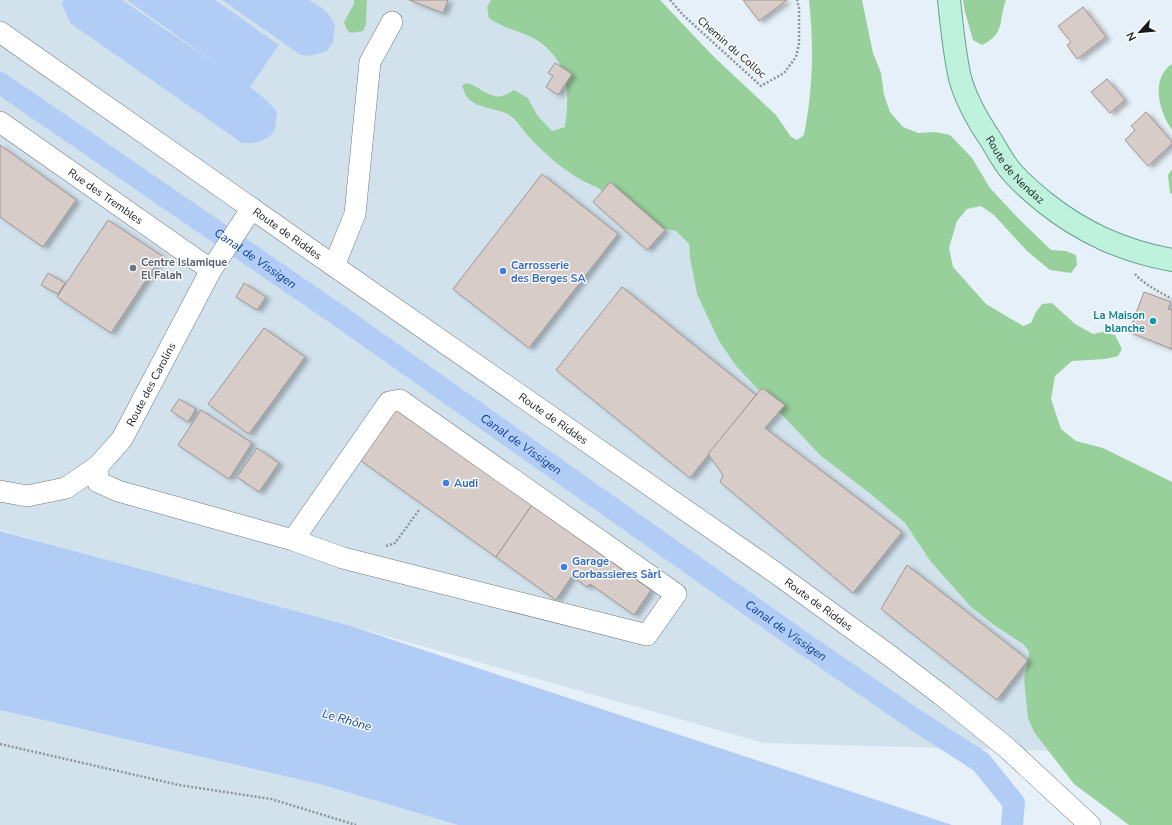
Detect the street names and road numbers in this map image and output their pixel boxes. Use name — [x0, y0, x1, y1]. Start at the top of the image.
street label: Chemin du Colloc — [694, 13, 769, 81]
street label: Route de Nendaz — [982, 133, 1047, 207]
street label: Rue des Trembles — [65, 165, 146, 228]
street label: Route de Riddes — [250, 204, 325, 263]
street label: Route des Carolins — [123, 340, 179, 429]
street label: Route de Riddes — [516, 390, 591, 448]
street label: Route de Riddes — [781, 575, 856, 635]

